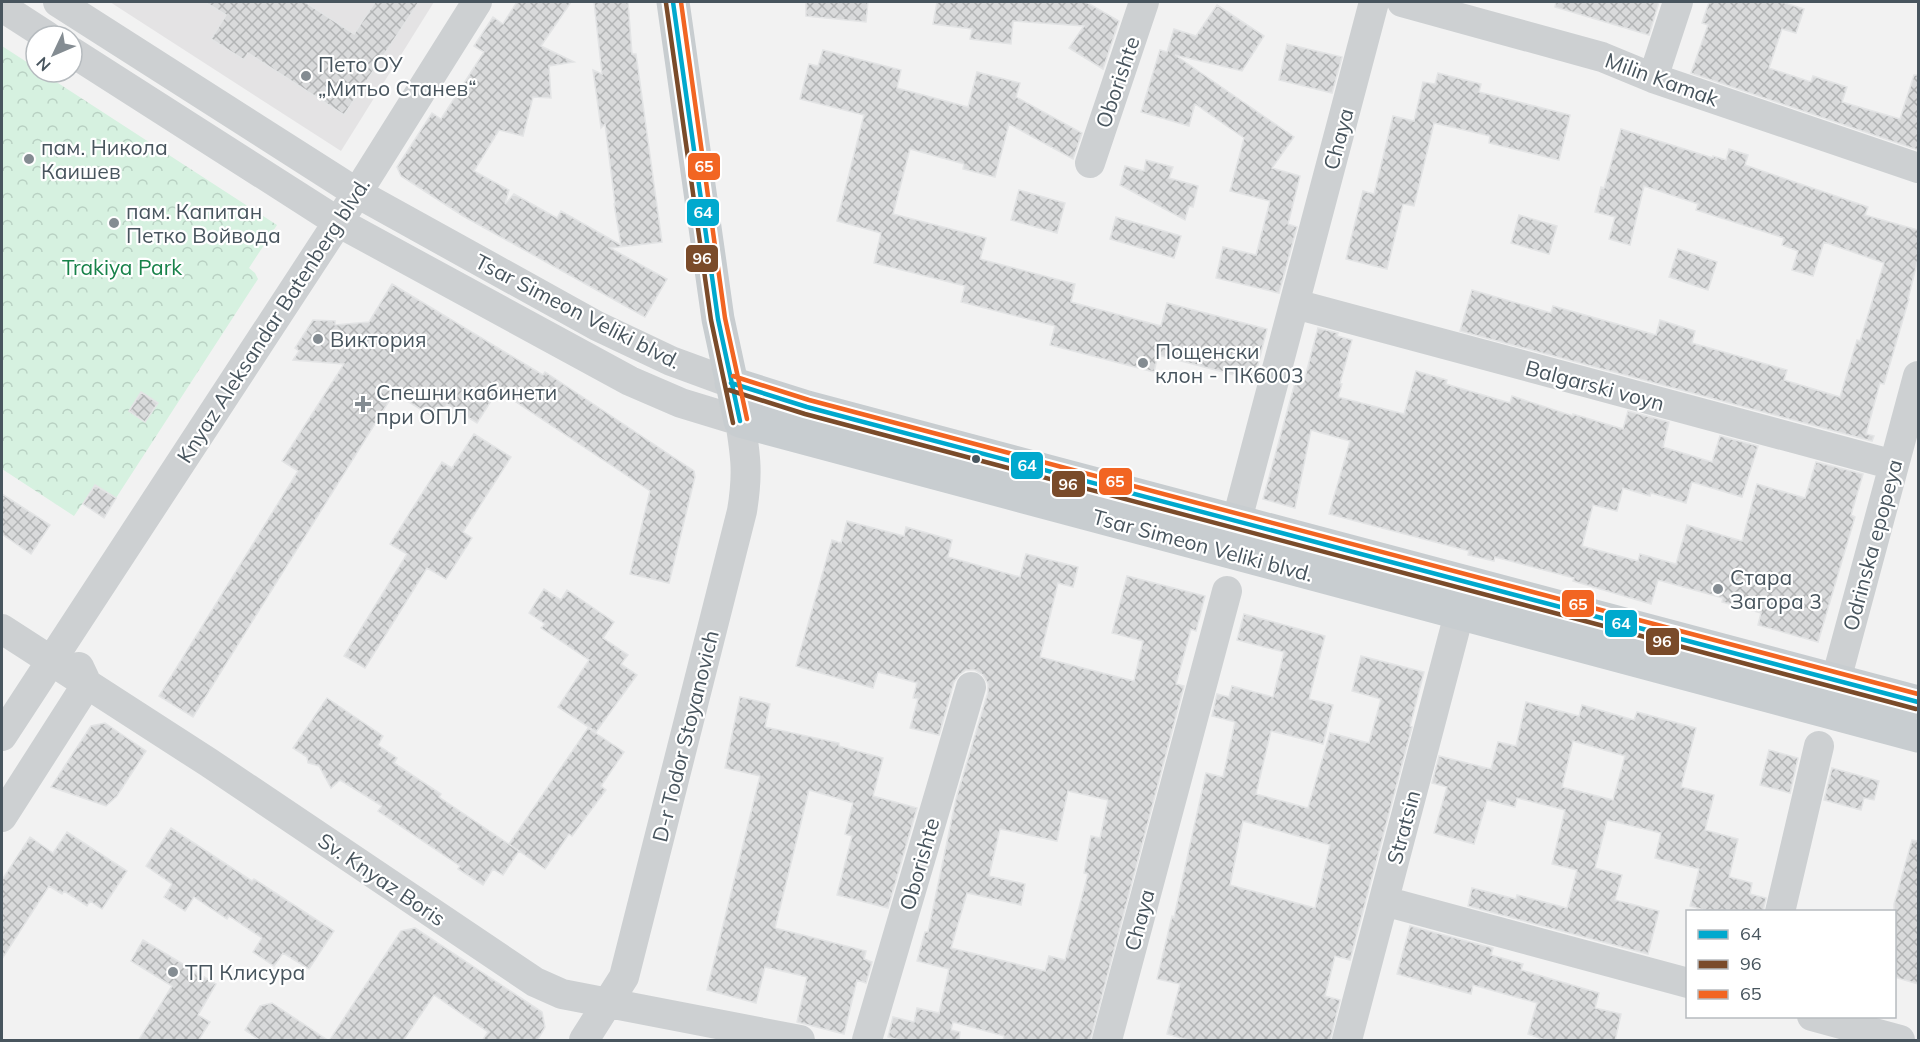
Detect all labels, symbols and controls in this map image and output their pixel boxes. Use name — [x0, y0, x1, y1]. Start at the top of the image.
north arrow — [24, 24, 84, 84]
street label: Oborishte — [1089, 33, 1145, 131]
street label: Milin Kamak — [1602, 47, 1722, 112]
place label: Пето ОУ „Митьо Станев“ — [318, 51, 477, 101]
text: N — [32, 53, 55, 76]
marker: Пето ОУ „Митьо Станев“ — [299, 69, 313, 83]
street label: Chaya — [1317, 105, 1359, 173]
place label: пам. Никола Каишев — [41, 134, 168, 184]
marker: пам. Никола Каишев — [22, 152, 36, 166]
line badge: 65 — [687, 152, 721, 181]
text: 65 — [694, 156, 714, 176]
street label: Knyaz Aleksandar Batenberg blvd. — [171, 172, 375, 468]
place label: пам. Капитан Петко Войвода — [126, 198, 281, 248]
line badge: 64 — [686, 198, 720, 227]
text: 64 — [693, 202, 713, 222]
marker: пам. Капитан Петко Войвода — [107, 216, 121, 230]
line badge: 96 — [685, 244, 719, 273]
street label: Tsar Simeon Veliki blvd. — [471, 248, 685, 374]
text: 96 — [692, 248, 712, 268]
park label: Trakiya Park — [62, 254, 182, 280]
place label: Виктория — [330, 326, 427, 352]
marker: Виктория — [311, 332, 325, 346]
place label: Пощенски клон - ПК6003 — [1155, 338, 1304, 388]
street label: Balgarski voyn — [1523, 354, 1667, 416]
marker: Пощенски клон - ПК6003 — [1136, 356, 1150, 370]
place label: Спешни кабинети при ОПЛ — [376, 379, 557, 429]
marker: Спешни кабинети при ОПЛ — [354, 395, 372, 413]
line badge: 64 — [1010, 451, 1044, 480]
unlabelled marker — [970, 453, 982, 465]
text: 64 — [1017, 455, 1037, 475]
street label: Odrinska epopeya — [1837, 456, 1907, 634]
line badge: 65 — [1098, 467, 1133, 496]
line badge: 96 — [1051, 470, 1086, 498]
text: 65 — [1105, 471, 1125, 491]
text: 96 — [1058, 474, 1078, 494]
street label: Tsar Simeon Veliki blvd. — [1090, 503, 1316, 587]
place label: Стара Загора 3 — [1730, 564, 1822, 614]
marker: Стара Загора 3 — [1711, 582, 1725, 596]
line badge: 65 — [1561, 589, 1595, 618]
text: 65 — [1568, 594, 1588, 614]
line badge: 64 — [1604, 609, 1638, 638]
text: 64 — [1611, 613, 1631, 633]
street label: D-r Todor Stoyanovich — [646, 627, 724, 845]
line badge: 96 — [1645, 627, 1680, 656]
text: 96 — [1652, 631, 1672, 651]
street label: Stratsin — [1381, 787, 1425, 867]
street label: Oborishte — [893, 815, 945, 913]
street label: Sv. Knyaz Boris — [313, 827, 451, 931]
street label: Chaya — [1118, 886, 1160, 954]
legend — [1686, 910, 1896, 1018]
text: 64 — [1740, 922, 1762, 945]
text: 96 — [1740, 952, 1762, 975]
place label: ТП Клисура — [185, 959, 305, 985]
marker: ТП Клисура — [166, 965, 180, 979]
text: 65 — [1740, 982, 1762, 1005]

